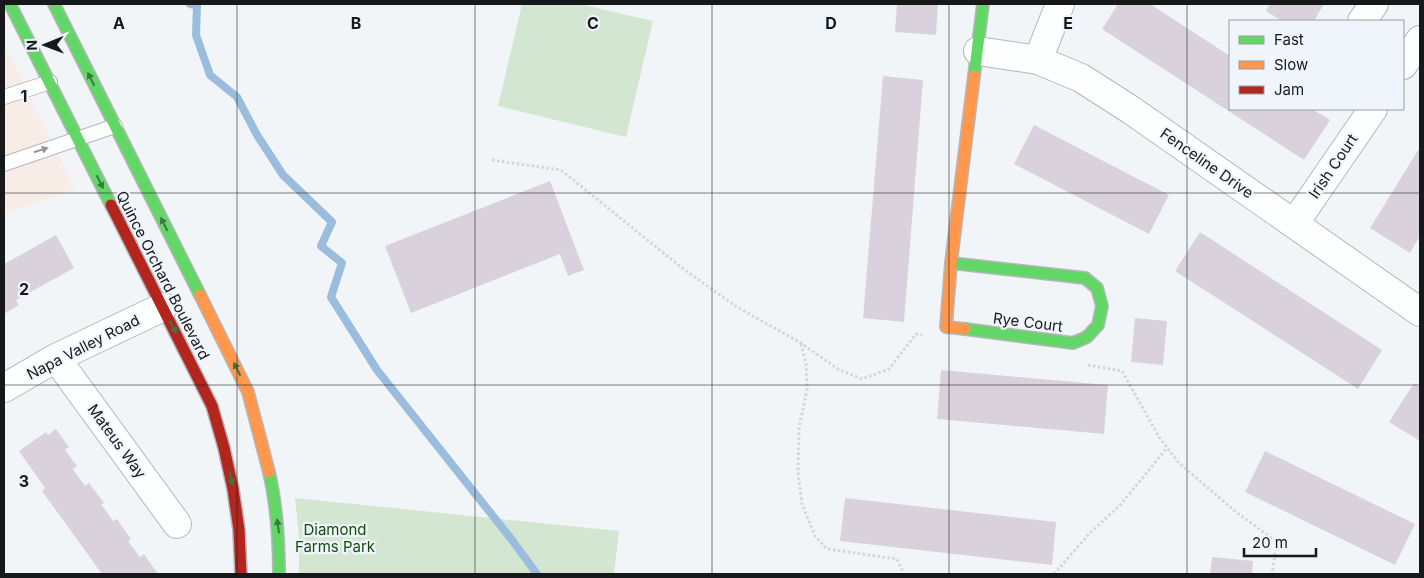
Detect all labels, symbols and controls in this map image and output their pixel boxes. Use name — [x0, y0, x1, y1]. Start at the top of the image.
text: A — [113, 13, 125, 33]
text: B — [351, 13, 361, 33]
text: C — [587, 13, 599, 33]
text: D — [825, 13, 837, 33]
text: E — [1063, 13, 1073, 33]
north arrow — [20, 20, 70, 70]
legend — [1229, 20, 1404, 110]
text: Fast — [1274, 30, 1304, 49]
text: N — [23, 40, 40, 51]
text: Slow — [1274, 55, 1308, 74]
one-way arrow — [87, 72, 95, 86]
text: Jam — [1274, 80, 1304, 99]
text: 1 — [21, 86, 27, 106]
street label: Fenceline Drive — [1157, 124, 1257, 202]
street label: Irish Court — [1304, 130, 1362, 202]
one-way arrow — [33, 146, 48, 154]
one-way arrow — [96, 175, 104, 189]
street label: Quince Orchard Boulevard — [112, 187, 214, 363]
one-way arrow — [160, 217, 168, 231]
text: 2 — [19, 279, 29, 299]
street label: Rye Court — [992, 308, 1064, 336]
street label: Napa Valley Road — [23, 310, 143, 384]
one-way arrow — [169, 320, 177, 334]
one-way arrow — [233, 362, 241, 376]
street label: Mateus Way — [84, 400, 151, 482]
one-way arrow — [227, 470, 235, 485]
text: 3 — [19, 471, 29, 491]
one-way arrow — [274, 517, 282, 533]
park label: Diamond Farms Park — [295, 520, 376, 556]
scale bar — [1244, 526, 1316, 558]
text: 20 m — [1252, 533, 1288, 552]

